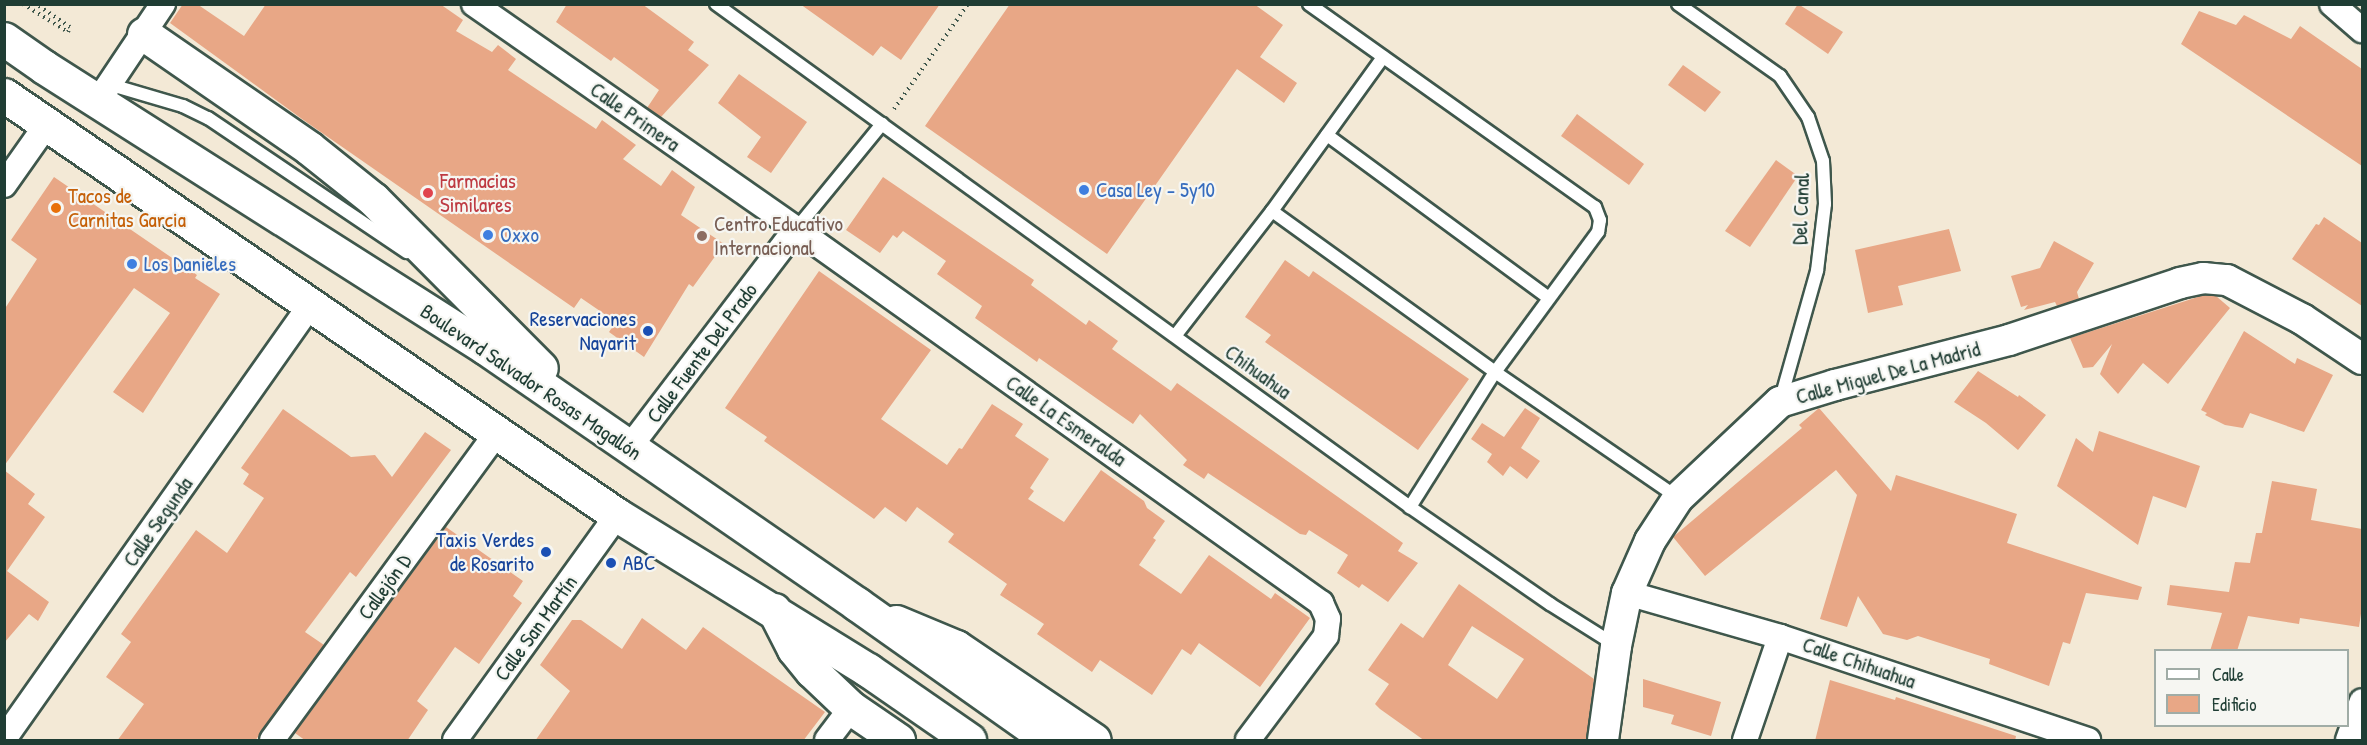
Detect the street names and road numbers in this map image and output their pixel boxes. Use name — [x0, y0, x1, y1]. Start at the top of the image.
street label: Calle Primera — [585, 77, 685, 157]
street label: Del Canal — [1787, 173, 1815, 245]
street label: Calle Fuente Del Prado — [641, 278, 763, 428]
street label: Boulevard Salvador Rosas Magallón — [416, 298, 646, 466]
street label: Calle Miguel De La Madrid — [1793, 336, 1983, 410]
street label: Chihuahua — [1220, 339, 1296, 405]
street label: Calle La Esmeralda — [1001, 370, 1131, 472]
street label: Calle Segunda — [118, 472, 198, 572]
street label: Callejón D — [353, 549, 417, 625]
street label: Calle San Martín — [489, 570, 583, 686]
street label: Calle Chihuahua — [1799, 632, 1919, 694]

